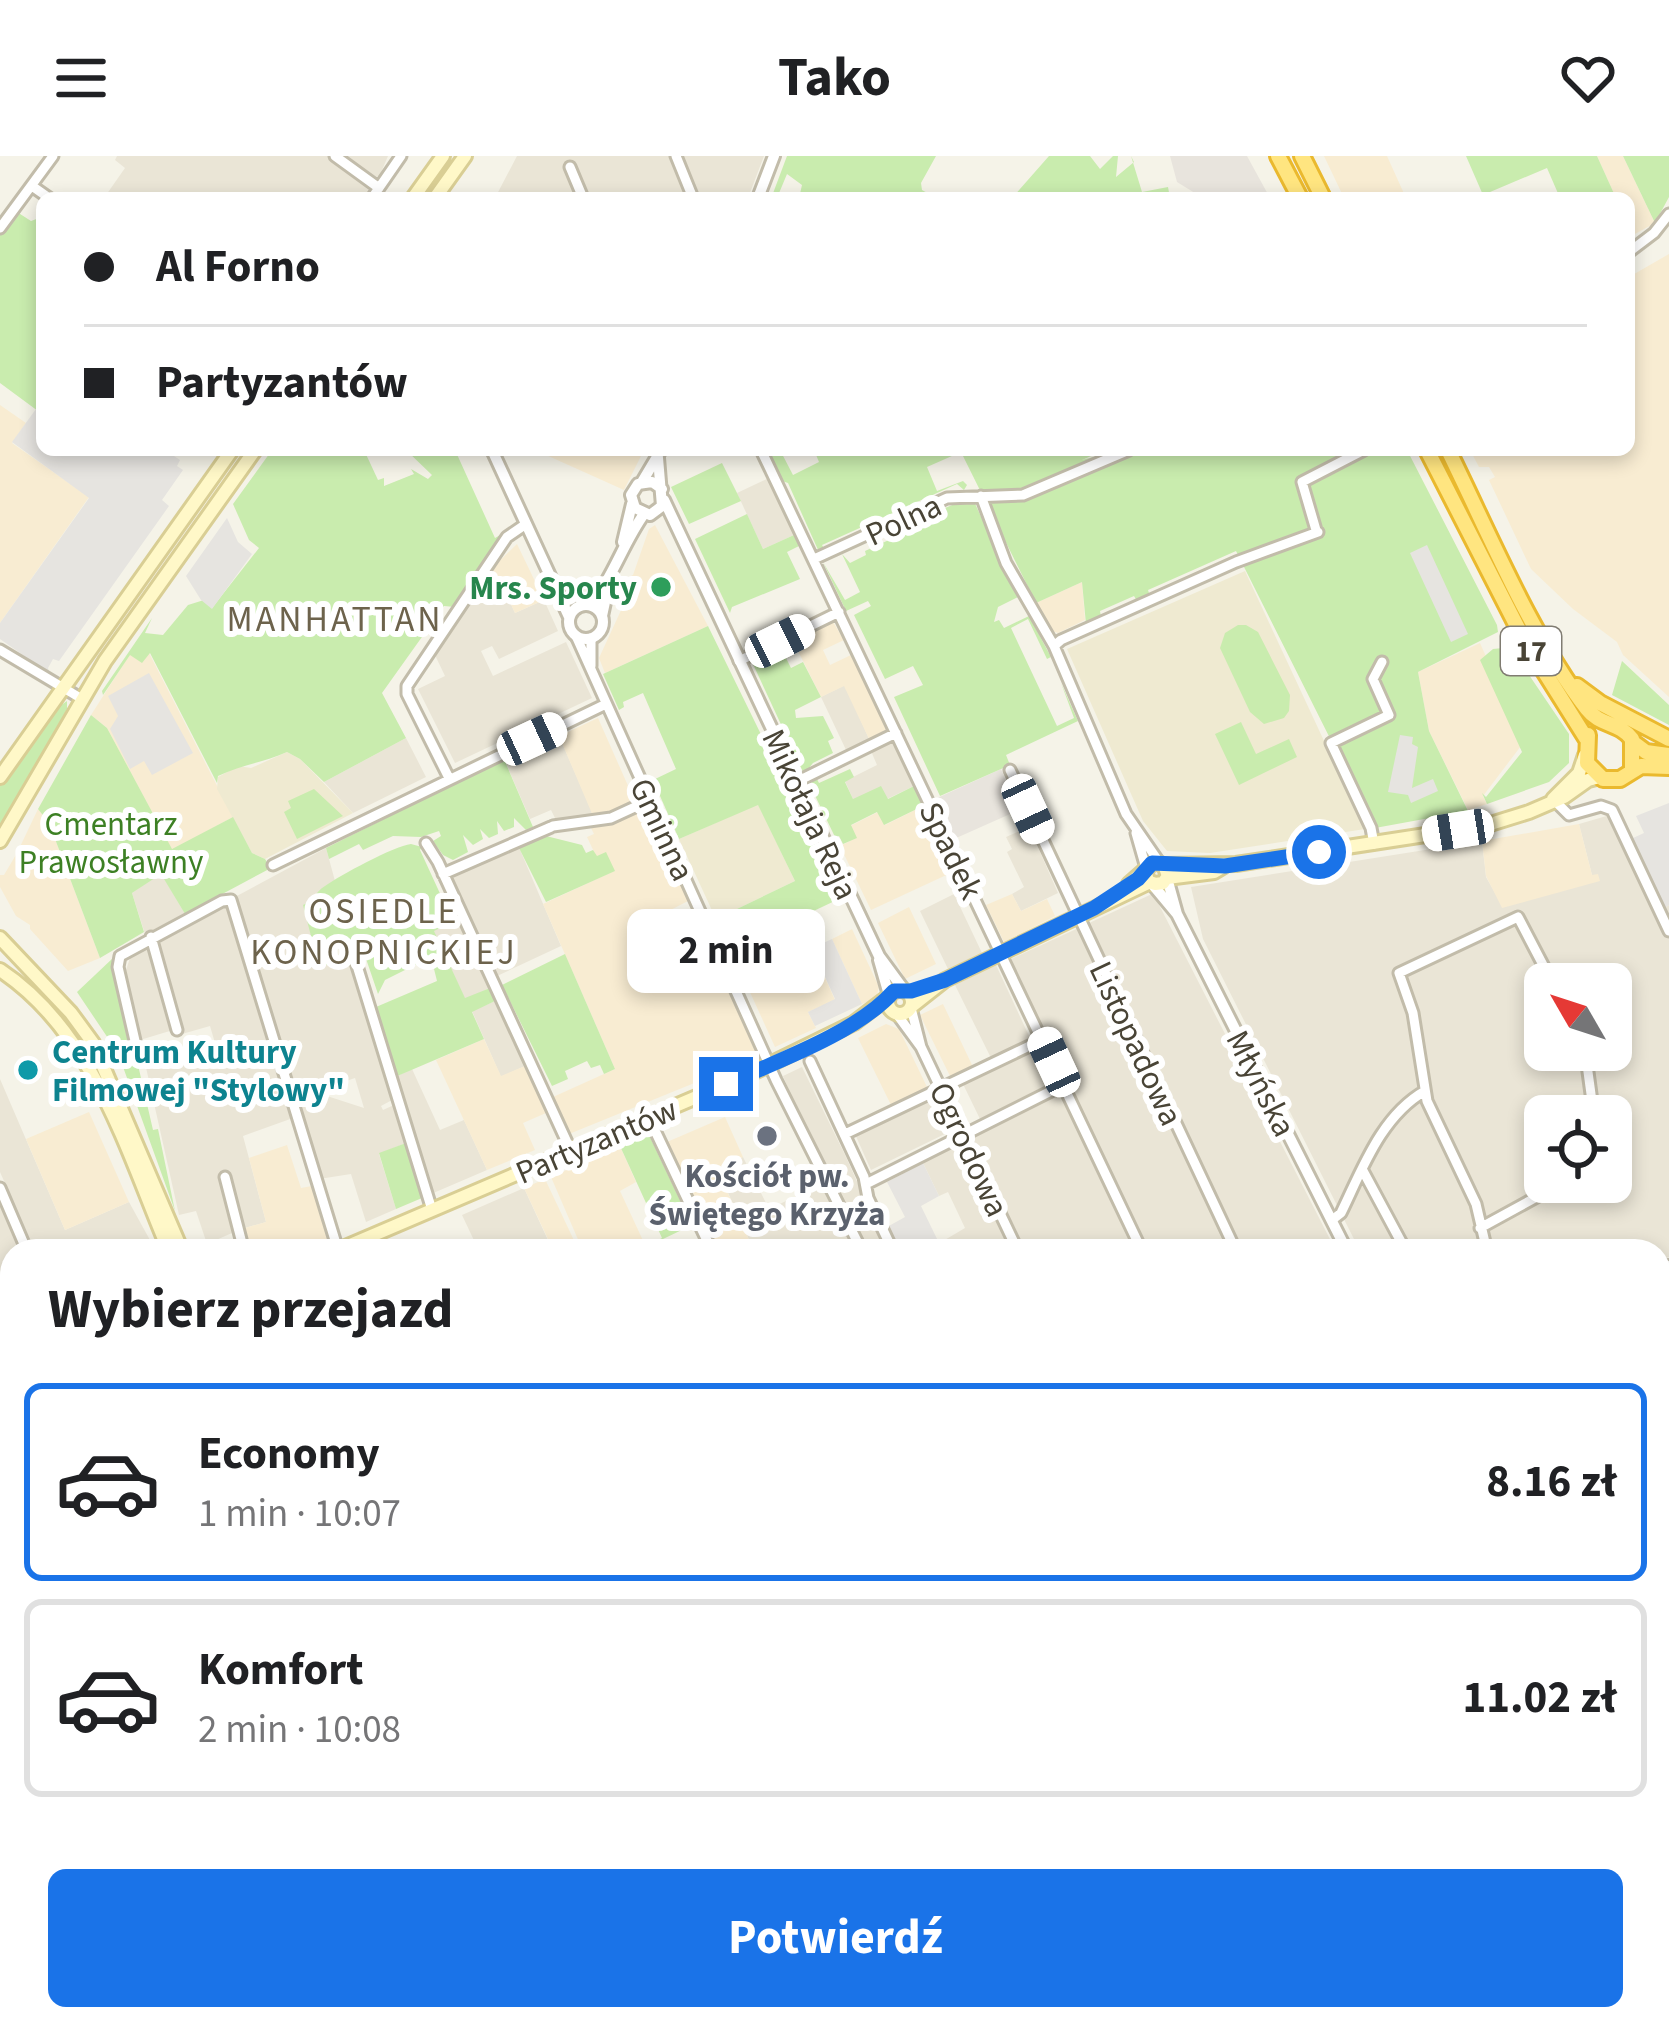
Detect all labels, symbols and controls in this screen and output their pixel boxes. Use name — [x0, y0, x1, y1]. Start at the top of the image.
text: Tako — [778, 40, 891, 117]
icon: menu — [48, 45, 114, 111]
icon: heart — [1555, 45, 1621, 111]
text: Al Forno — [156, 235, 320, 299]
text: Partyzantów — [156, 351, 408, 415]
street label: Polna — [858, 482, 949, 558]
place label: Mrs. Sporty — [469, 565, 637, 612]
marker: Mrs. Sporty — [648, 574, 674, 600]
district label: MANHATTAN — [226, 594, 444, 645]
car — [740, 609, 820, 673]
road number: 17 — [1501, 627, 1561, 675]
car — [492, 707, 572, 771]
street label: Mikołaja Reja — [750, 722, 870, 908]
car — [996, 769, 1060, 849]
street label: Gminna — [617, 770, 706, 889]
street label: Spadek — [907, 794, 995, 908]
park label: Cmentarz Prawosławny — [19, 801, 204, 886]
car — [1420, 807, 1496, 853]
route start — [1292, 825, 1346, 879]
district label: OSIEDLE KONOPNICKIEJ — [250, 886, 518, 978]
callout: 2 min — [627, 910, 825, 994]
text: 2 min — [679, 923, 773, 979]
street label: Listopadowa — [1077, 954, 1194, 1134]
north arrow — [1524, 963, 1632, 1071]
map controls — [1524, 963, 1632, 1203]
car — [1022, 1022, 1086, 1102]
street label: Młyńska — [1214, 1022, 1307, 1145]
place label: Centrum Kultury Filmowej "Stylowy" — [52, 1029, 345, 1114]
marker: Centrum Kultury Filmowej "Stylowy" — [15, 1057, 41, 1083]
route end — [699, 1057, 753, 1111]
street label: Ogrodowa — [917, 1075, 1020, 1225]
street label: Partyzantów — [509, 1086, 685, 1196]
button: locate — [1524, 1095, 1632, 1203]
marker: Kościół pw. Świętego Krzyża — [754, 1123, 780, 1149]
place label: Kościół pw. Świętego Krzyża — [649, 1153, 885, 1238]
text: Wybierz przejazd — [48, 1272, 454, 1349]
text: Economy — [198, 1422, 380, 1486]
icon: car — [54, 1428, 162, 1536]
text: 8.16 zł — [1486, 1450, 1617, 1514]
text: 1 min · 10:07 — [198, 1486, 401, 1542]
text: Komfort — [198, 1638, 363, 1702]
icon: car — [54, 1644, 162, 1752]
text: 11.02 zł — [1463, 1666, 1617, 1730]
text: 2 min · 10:08 — [198, 1702, 401, 1758]
button: Potwierdź — [48, 1869, 1623, 2007]

